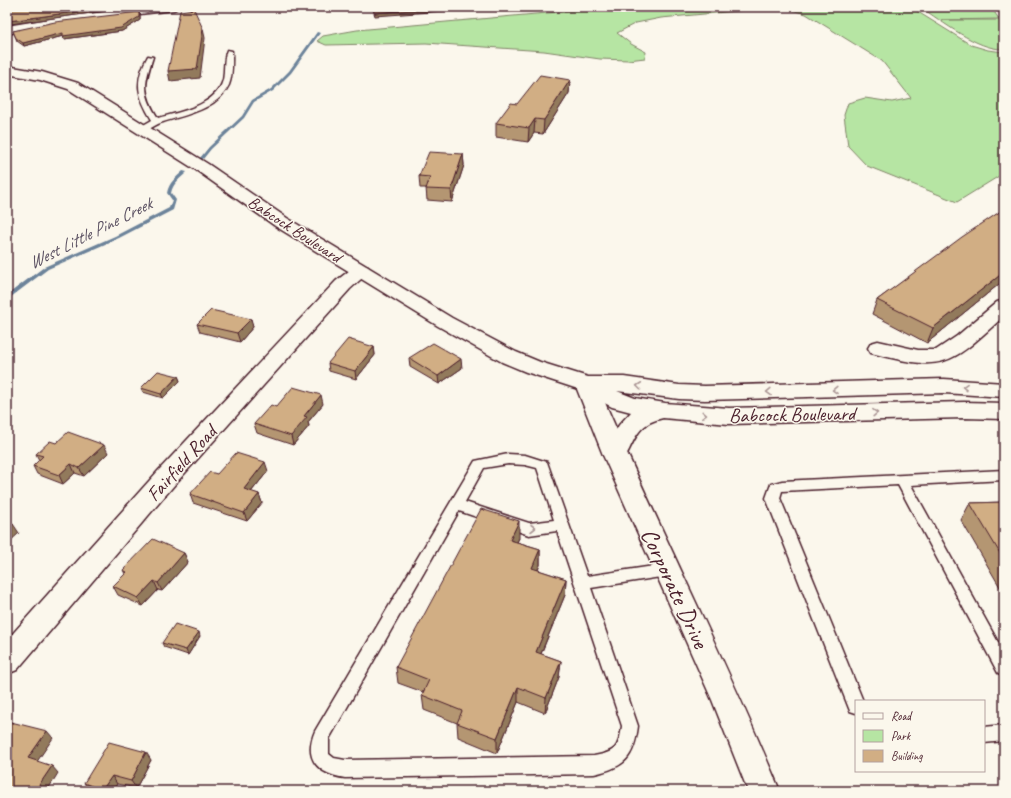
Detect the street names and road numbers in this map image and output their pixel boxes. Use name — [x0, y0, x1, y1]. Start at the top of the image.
street label: Babcock Boulevard — [244, 191, 348, 269]
street label: Babcock Boulevard — [729, 401, 858, 428]
street label: Fairfield Road — [141, 418, 224, 506]
street label: Corporate Drive — [634, 523, 717, 655]

